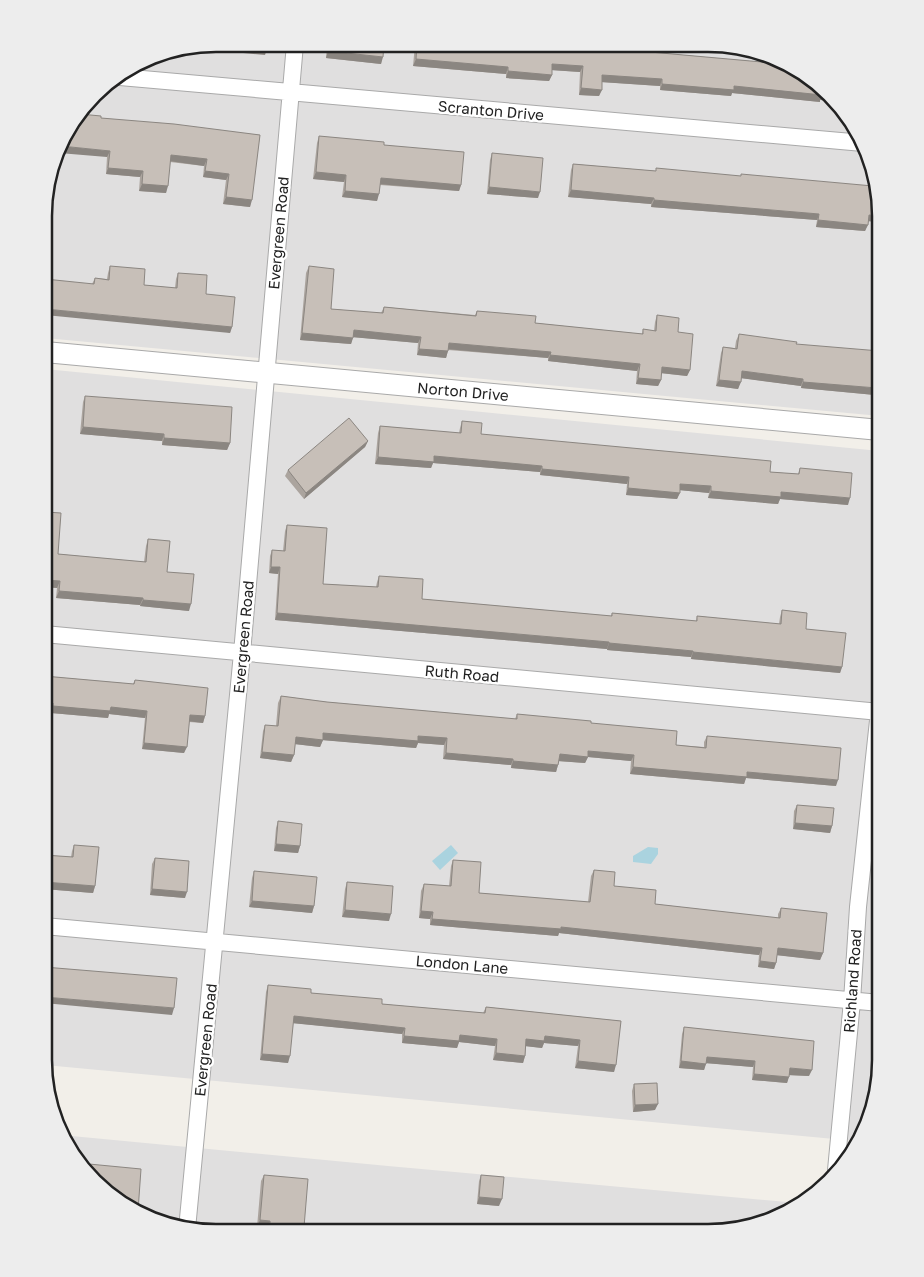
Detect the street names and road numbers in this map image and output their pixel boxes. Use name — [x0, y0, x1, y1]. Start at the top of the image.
street label: Scranton Drive — [437, 96, 545, 124]
street label: Evergreen Road — [264, 176, 292, 290]
street label: Norton Drive — [417, 378, 510, 404]
street label: Evergreen Road — [229, 580, 257, 694]
street label: Ruth Road — [424, 661, 500, 685]
street label: Richland Road — [839, 929, 865, 1033]
street label: London Lane — [415, 951, 509, 977]
street label: Evergreen Road — [190, 983, 220, 1097]

